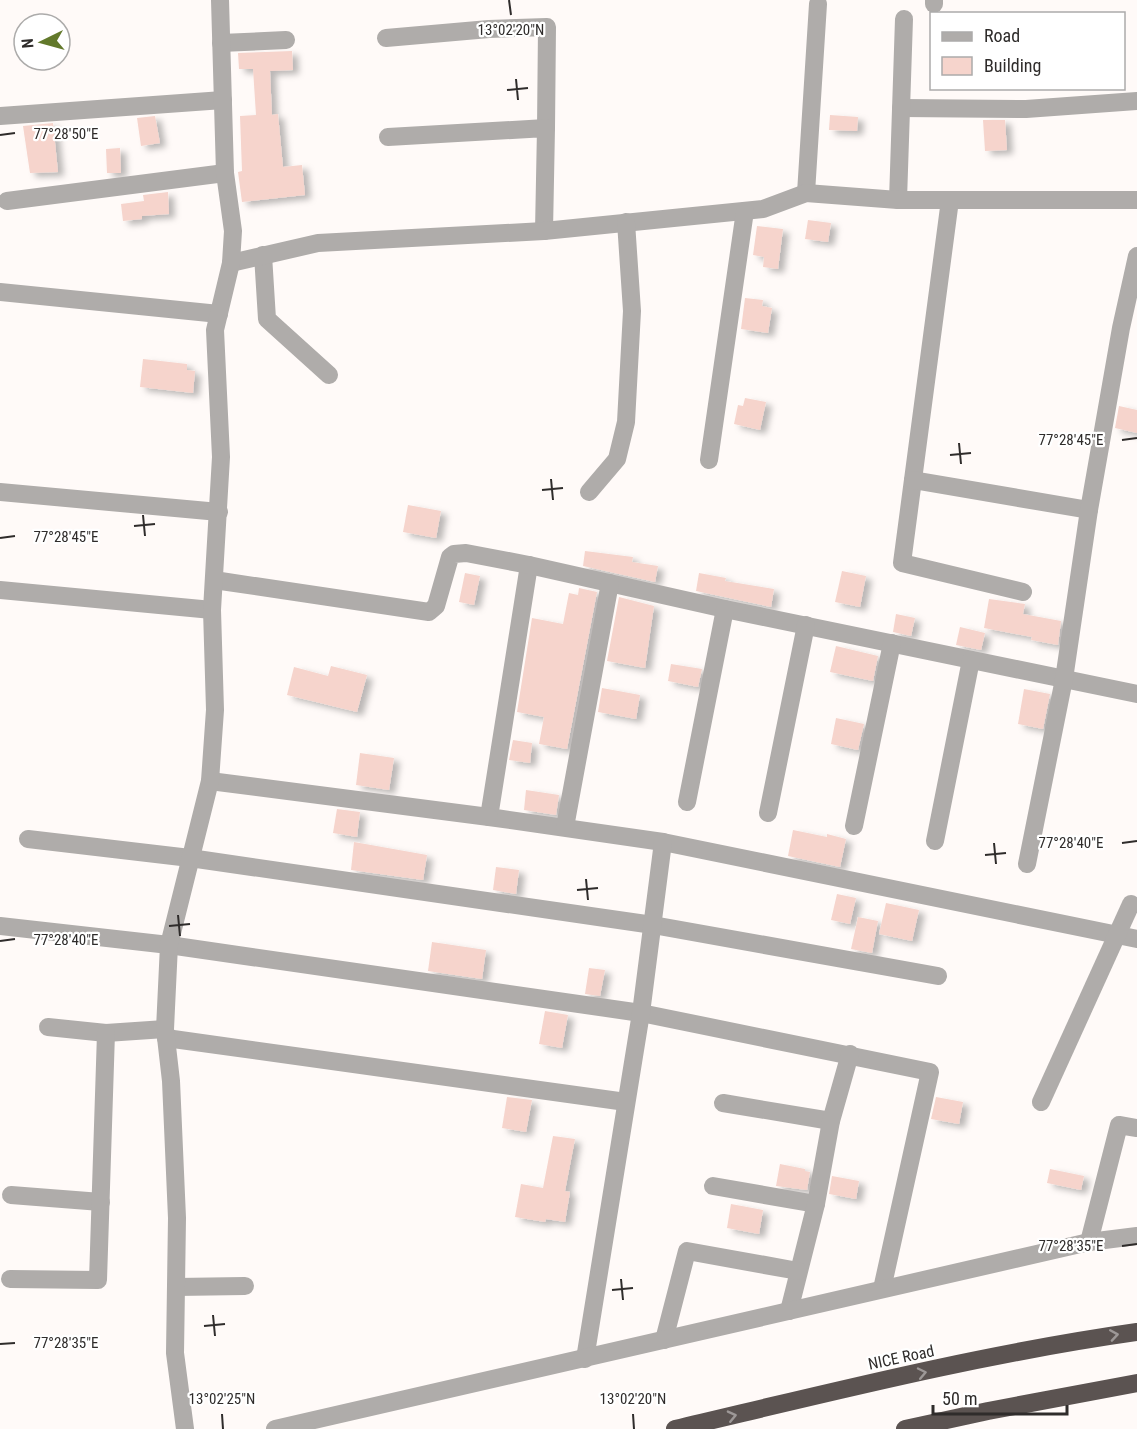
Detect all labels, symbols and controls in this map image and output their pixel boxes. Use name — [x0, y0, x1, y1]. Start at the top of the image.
north arrow — [12, 12, 72, 72]
legend — [930, 12, 1125, 90]
text: 13°02'20"N — [478, 21, 544, 39]
text: Road — [984, 25, 1020, 46]
text: N — [18, 38, 37, 49]
text: Building — [984, 55, 1041, 76]
text: 77°28'50"E — [34, 125, 98, 143]
text: 77°28'45"E — [1039, 431, 1103, 449]
text: 77°28'45"E — [34, 528, 98, 546]
text: 77°28'40"E — [1039, 834, 1103, 852]
text: 77°28'40"E — [34, 931, 98, 949]
text: 77°28'35"E — [1039, 1237, 1103, 1255]
one-way arrow — [1109, 1330, 1118, 1342]
text: 77°28'35"E — [34, 1334, 98, 1352]
street label: NICE Road — [866, 1341, 936, 1374]
one-way arrow — [917, 1367, 927, 1380]
scale bar — [933, 1378, 1066, 1416]
text: 50 m — [942, 1388, 977, 1409]
text: 13°02'25"N — [189, 1390, 255, 1408]
text: 13°02'20"N — [600, 1390, 666, 1408]
one-way arrow — [727, 1410, 737, 1423]

